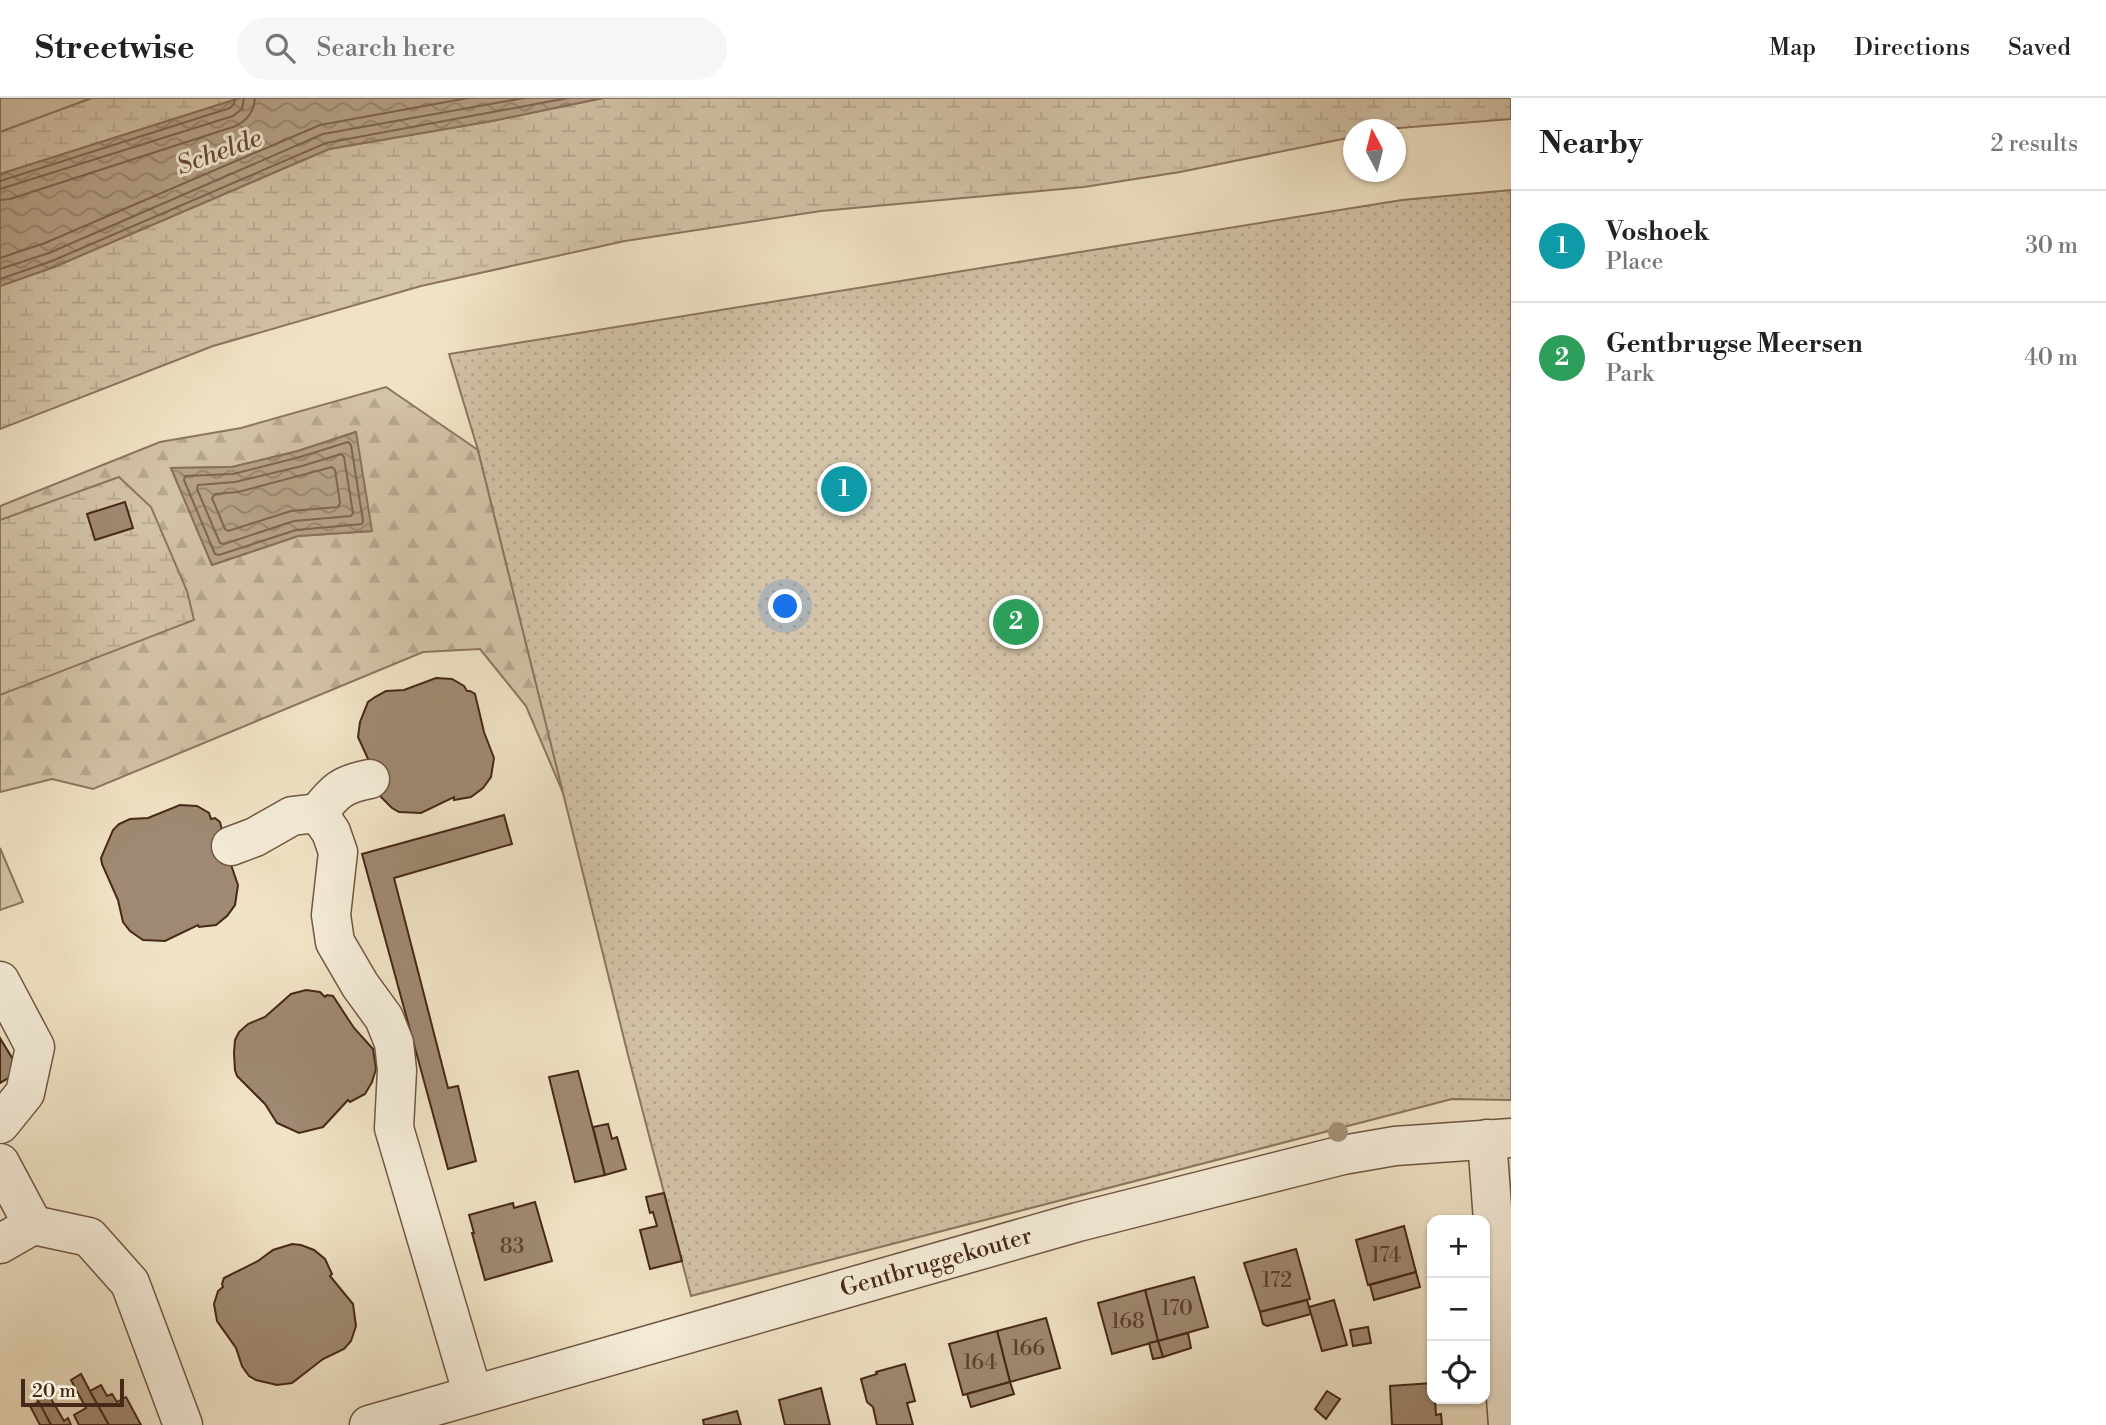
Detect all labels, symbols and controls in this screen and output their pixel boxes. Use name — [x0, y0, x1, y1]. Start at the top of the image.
search box — [237, 17, 727, 80]
text: Streetwise — [35, 28, 195, 69]
icon: search — [261, 29, 299, 67]
text: Search here — [317, 32, 455, 64]
text: Map — [1769, 33, 1816, 63]
text: Directions — [1854, 33, 1970, 63]
text: Saved — [2008, 33, 2071, 63]
north arrow — [1343, 119, 1406, 182]
water label: Schelde — [172, 122, 266, 182]
text: Nearby — [1539, 125, 1643, 163]
text: 2 results — [1991, 130, 2078, 158]
text: Voshoek — [1606, 216, 1709, 248]
text: 1 — [1556, 232, 1568, 260]
text: 30 m — [2025, 232, 2078, 260]
text: Place — [1606, 248, 1663, 276]
text: Gentbrugse Meersen — [1606, 328, 1863, 360]
text: 2 — [1555, 344, 1569, 372]
text: 40 m — [2024, 344, 2078, 372]
text: Park — [1606, 360, 1654, 388]
pin: 1 — [821, 463, 867, 515]
your location — [768, 589, 802, 623]
pin: 2 — [993, 596, 1039, 648]
map controls — [1427, 1215, 1490, 1404]
button: + — [1427, 1215, 1490, 1278]
street label: Gentbruggekouter — [837, 1221, 1036, 1304]
house number: 83 — [500, 1234, 524, 1260]
house number: 174 — [1371, 1243, 1401, 1269]
house number: 172 — [1262, 1268, 1292, 1294]
button: − — [1427, 1278, 1490, 1341]
house number: 170 — [1161, 1296, 1193, 1322]
house number: 168 — [1111, 1309, 1145, 1335]
house number: 166 — [1011, 1336, 1045, 1362]
button: locate — [1427, 1341, 1490, 1404]
house number: 164 — [963, 1350, 997, 1376]
scale bar — [21, 1376, 124, 1408]
text: 20 m — [32, 1379, 76, 1403]

